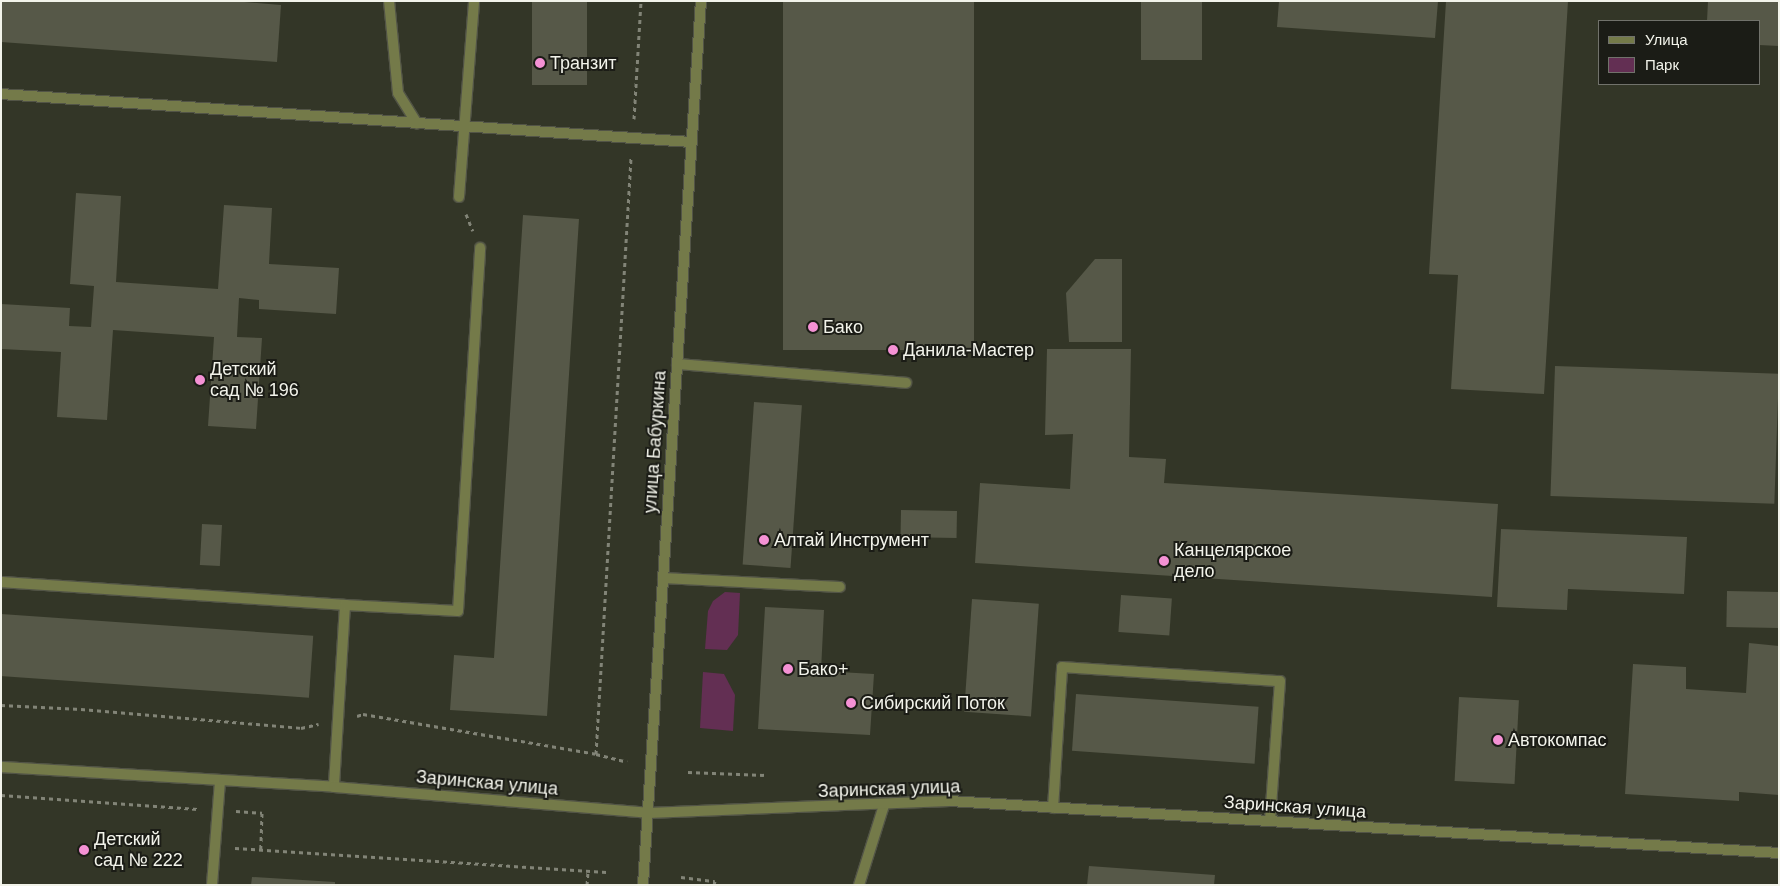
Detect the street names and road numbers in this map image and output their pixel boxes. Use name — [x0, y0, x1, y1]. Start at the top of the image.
street label: улица Бабуркина — [639, 370, 671, 514]
street label: Заринская улица — [415, 766, 559, 800]
street label: Заринская улица — [817, 776, 961, 802]
street label: Заринская улица — [1223, 791, 1367, 823]

